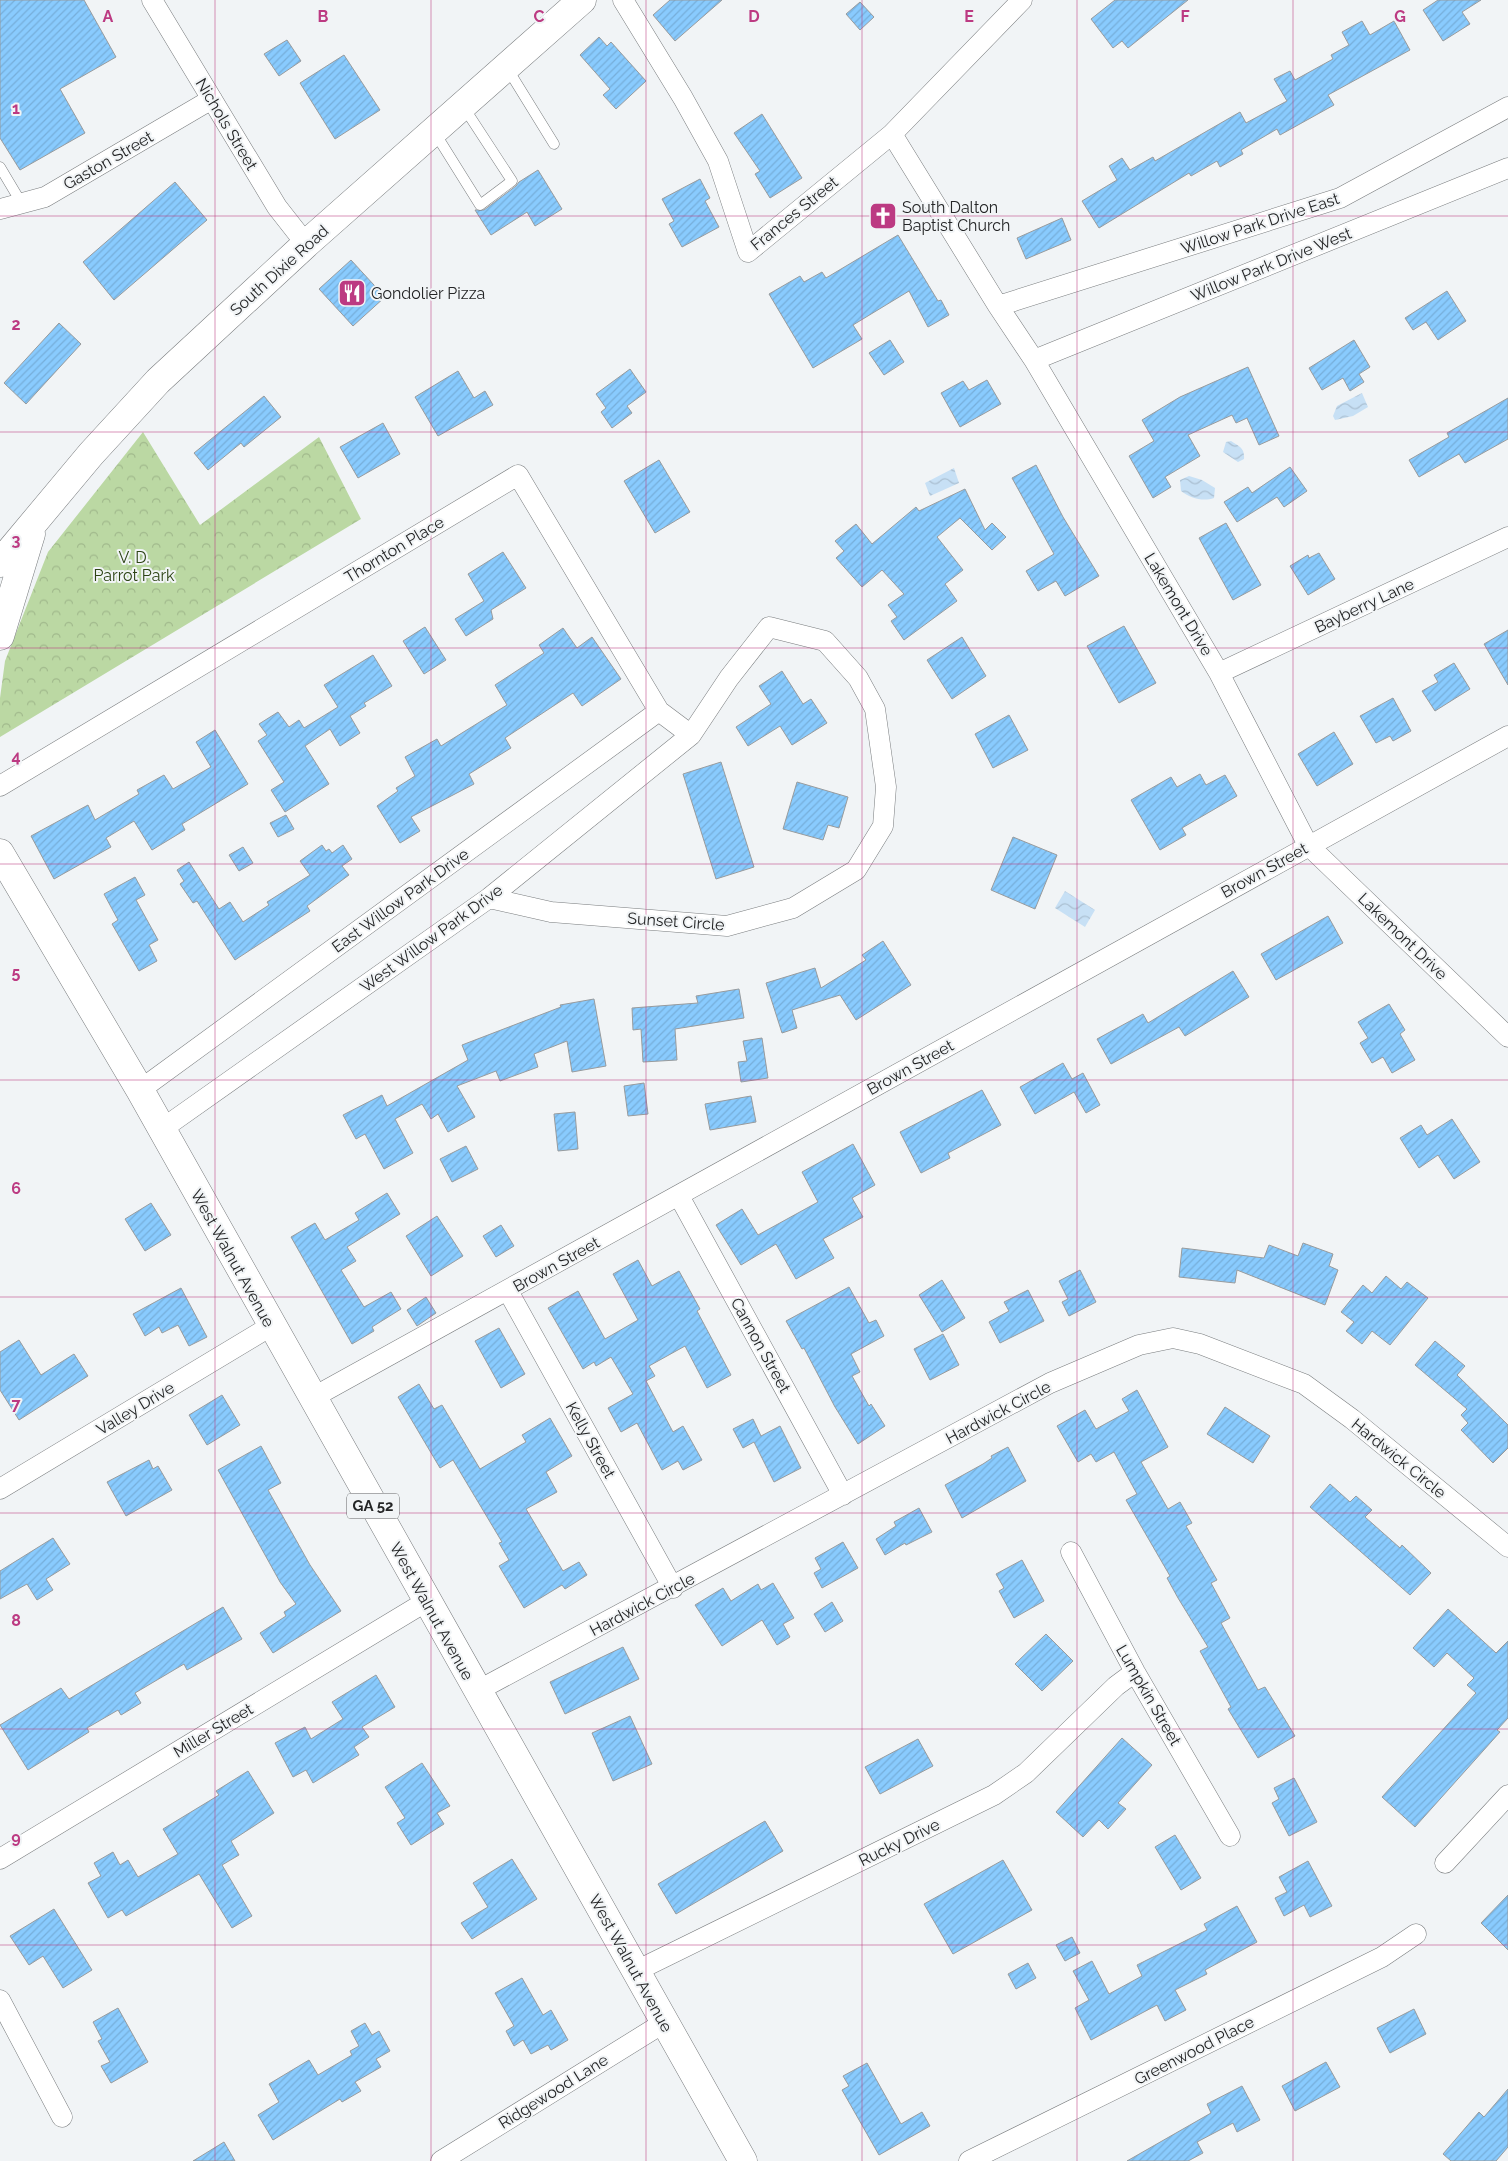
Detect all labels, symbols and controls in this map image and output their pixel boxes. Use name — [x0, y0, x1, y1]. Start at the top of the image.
text: A — [103, 7, 114, 26]
text: B — [318, 7, 329, 26]
text: C — [534, 7, 545, 26]
text: D — [748, 7, 760, 26]
text: E — [964, 7, 974, 26]
text: F — [1180, 7, 1190, 26]
text: G — [1394, 7, 1406, 26]
street label: Nichols Street — [192, 75, 262, 174]
text: 1 — [12, 99, 20, 118]
street label: Gaston Street — [60, 127, 157, 194]
street label: Frances Street — [747, 172, 842, 254]
street label: Willow Park Drive East — [1179, 189, 1342, 258]
place label: South Dalton Baptist Church — [902, 198, 1010, 235]
church icon: South Dalton Baptist Church — [868, 201, 898, 231]
street label: South Dixie Road — [226, 221, 332, 320]
street label: Willow Park Drive West — [1188, 223, 1355, 305]
restaurant icon: Gondolier Pizza — [337, 278, 367, 308]
place label: Gondolier Pizza — [371, 284, 485, 303]
text: 2 — [11, 315, 21, 334]
street label: Thornton Place — [341, 512, 447, 587]
text: 3 — [12, 531, 21, 550]
park label: V. D. Parrot Park — [93, 548, 175, 585]
street label: Lakemont Drive — [1140, 549, 1217, 659]
street label: Bayberry Lane — [1312, 574, 1417, 637]
text: 4 — [11, 747, 21, 766]
street label: Brown Street — [1218, 839, 1311, 902]
street label: East Willow Park Drive — [328, 844, 473, 957]
street label: West Willow Park Drive — [356, 880, 506, 996]
street label: Lakemont Drive — [1354, 889, 1451, 984]
street label: Sunset Circle — [627, 909, 725, 934]
text: 5 — [12, 963, 21, 982]
street label: Brown Street — [864, 1036, 957, 1099]
text: 6 — [11, 1179, 21, 1198]
street label: West Walnut Avenue — [187, 1186, 278, 1330]
street label: Brown Street — [510, 1233, 603, 1296]
street label: Cannon Street — [727, 1294, 795, 1397]
street label: Hardwick Circle — [943, 1377, 1054, 1448]
street label: Valley Drive — [93, 1378, 177, 1439]
text: 7 — [12, 1395, 21, 1414]
street label: Kelly Street — [562, 1399, 620, 1482]
street label: Hardwick Circle — [1348, 1415, 1450, 1502]
road number: GA 52 — [347, 1494, 399, 1518]
street label: West Walnut Avenue — [386, 1539, 477, 1683]
street label: Hardwick Circle — [587, 1569, 698, 1640]
text: 8 — [11, 1611, 21, 1630]
street label: Lumpkin Street — [1112, 1642, 1185, 1750]
street label: Miller Street — [170, 1699, 257, 1762]
street label: Rucky Drive — [856, 1815, 943, 1870]
text: 9 — [11, 1828, 21, 1847]
street label: West Walnut Avenue — [585, 1891, 676, 2035]
street label: Greenwood Place — [1131, 2012, 1257, 2089]
street label: Ridgewood Lane — [495, 2050, 611, 2133]

